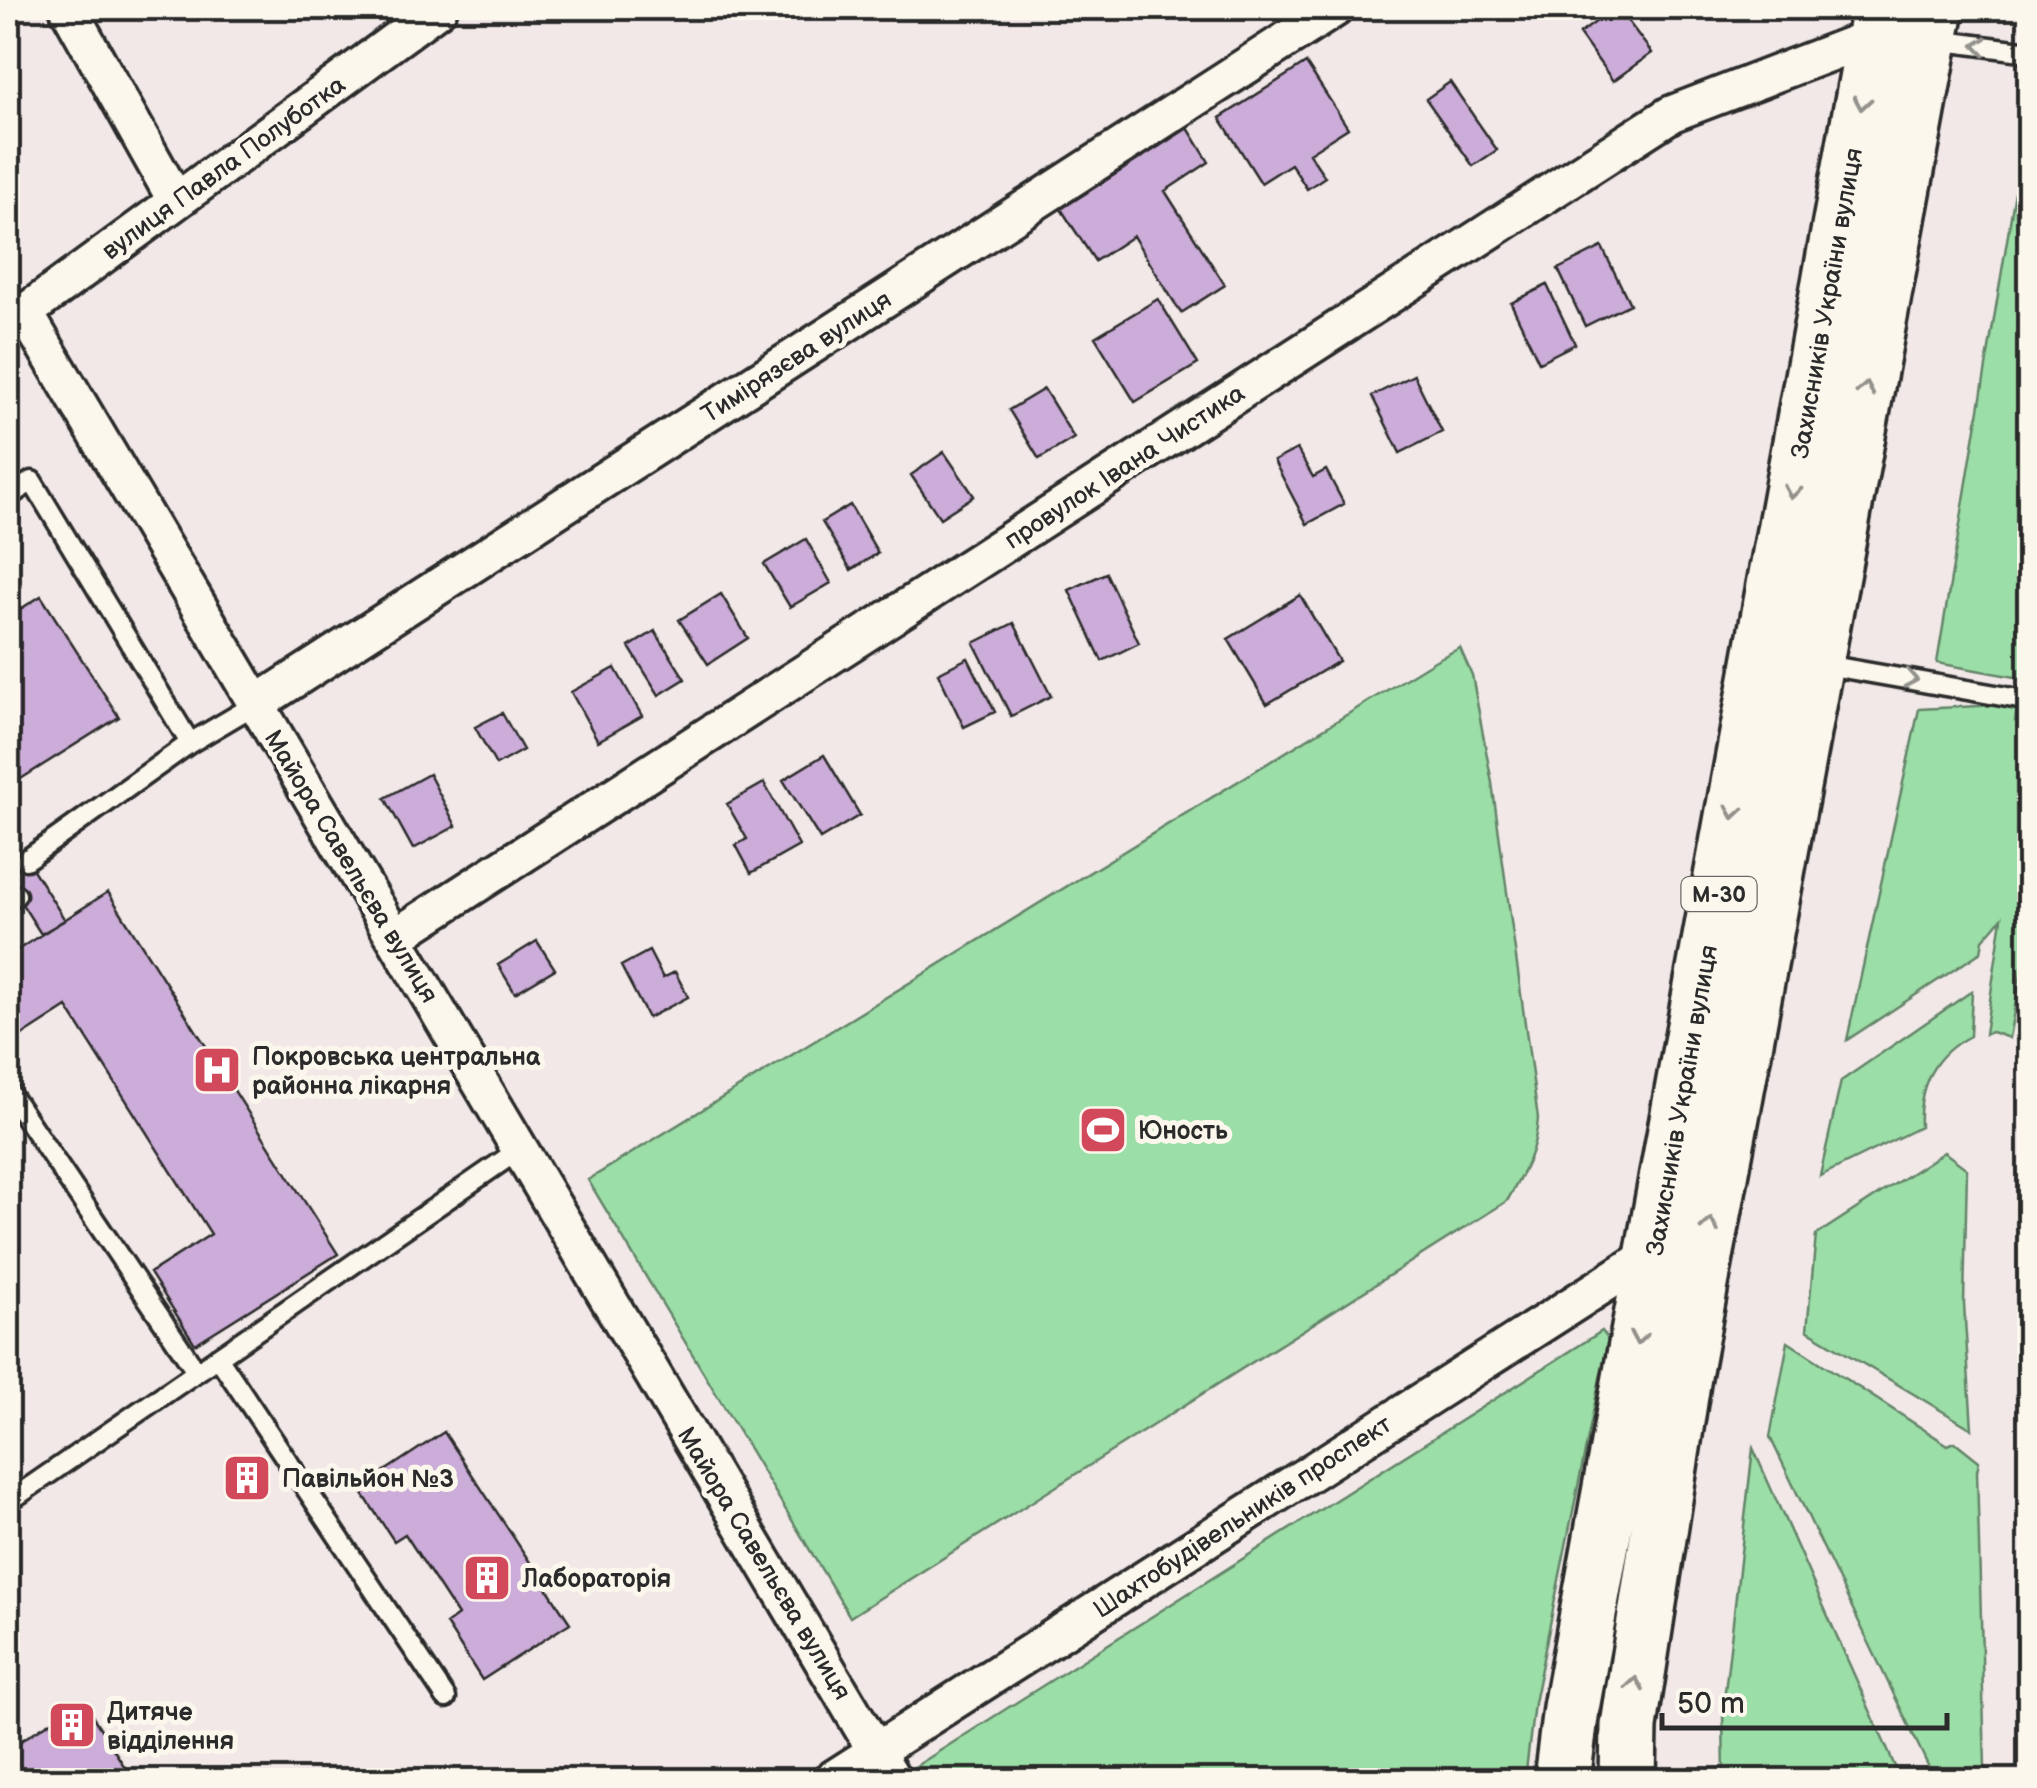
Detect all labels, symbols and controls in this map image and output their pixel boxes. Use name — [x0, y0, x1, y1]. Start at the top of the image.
one-way arrow — [1972, 36, 1988, 57]
street label: вулиця Павла Полуботка — [96, 69, 352, 267]
one-way arrow — [1852, 95, 1873, 112]
street label: Захисників України вулиця — [1785, 145, 1870, 461]
street label: Тимірязєва вулиця — [696, 284, 898, 430]
street label: провулок Івана Чистика — [999, 378, 1251, 557]
one-way arrow — [1854, 381, 1875, 398]
one-way arrow — [1782, 484, 1803, 500]
one-way arrow — [1903, 668, 1919, 689]
street label: Майора Савельєва вулиця — [257, 725, 445, 1009]
one-way arrow — [1724, 803, 1745, 820]
road number: М-30 — [1682, 877, 1756, 911]
street label: Захисників України вулиця — [1640, 942, 1725, 1258]
place label: Покровська центральна районна лікарня — [252, 1042, 541, 1102]
hospital icon: Покровська центральна районна лікарня — [191, 1044, 243, 1096]
sports icon: Юность — [1077, 1104, 1129, 1156]
place label: Юность — [1138, 1116, 1228, 1147]
one-way arrow — [1699, 1216, 1720, 1233]
one-way arrow — [1628, 1330, 1649, 1346]
street label: Шахтобудівельників проспект — [1088, 1409, 1398, 1625]
street label: Майора Савельєва вулиця — [670, 1422, 858, 1706]
building icon: Павільйон №3 — [221, 1452, 273, 1504]
place label: Павільйон №3 — [282, 1464, 454, 1495]
building icon: Лабораторія — [461, 1552, 513, 1604]
place label: Лабораторія — [521, 1564, 671, 1595]
scale bar — [1662, 1668, 1947, 1730]
one-way arrow — [1624, 1675, 1645, 1692]
text: 50 m — [1677, 1686, 1745, 1722]
place label: Дитяче відділення — [107, 1697, 234, 1757]
building icon: Дитяче відділення — [46, 1699, 98, 1751]

